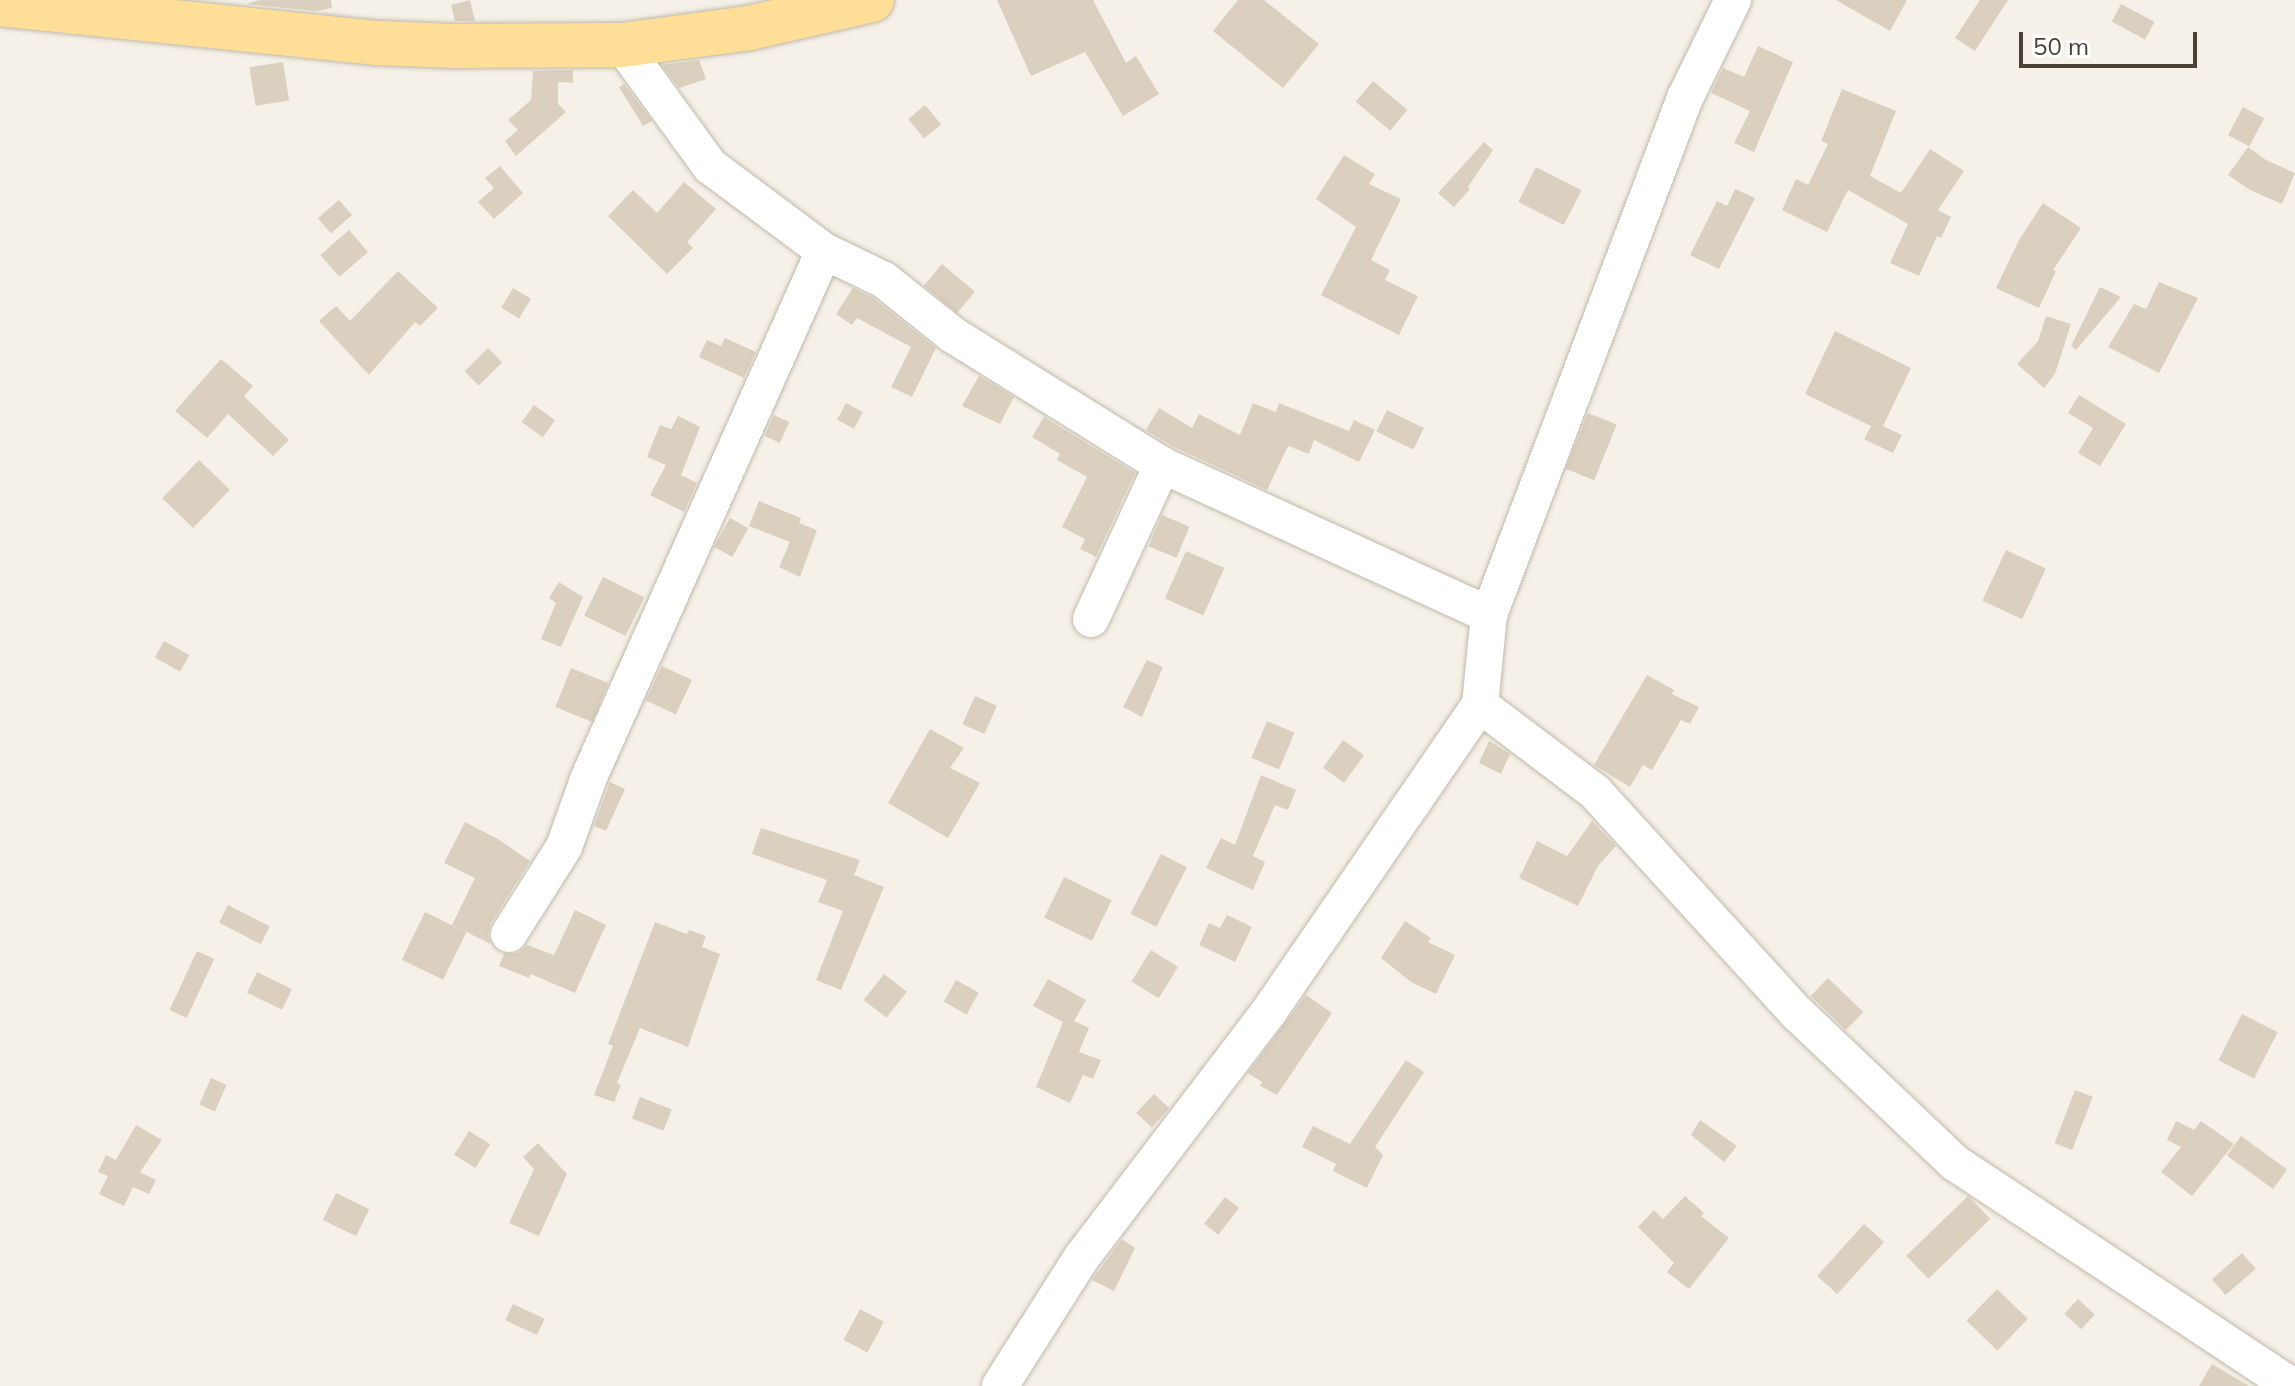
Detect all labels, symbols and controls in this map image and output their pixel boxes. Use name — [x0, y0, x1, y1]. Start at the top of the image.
scale bar — [2023, 16, 2201, 66]
text: 50 m — [2033, 31, 2089, 61]

